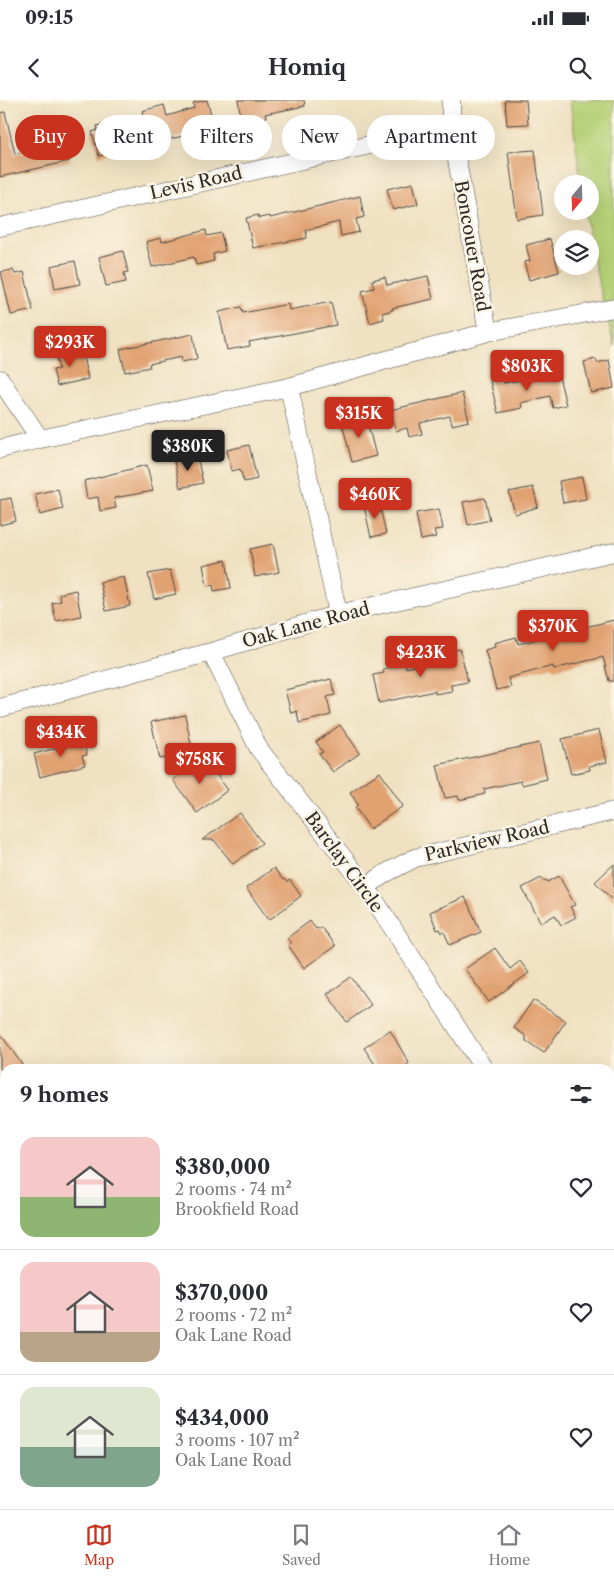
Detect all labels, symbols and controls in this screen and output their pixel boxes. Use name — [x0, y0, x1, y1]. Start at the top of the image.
text: 09:15 — [25, 6, 73, 29]
icon: back — [20, 54, 48, 82]
text: Homiq — [268, 54, 346, 81]
icon: search — [566, 54, 594, 82]
chip: Buy — [15, 115, 85, 160]
chip: Rent — [95, 115, 171, 160]
chip: Filters — [181, 115, 272, 160]
chip: New — [282, 115, 357, 160]
chip: Apartment — [367, 115, 495, 160]
street label: Levis Road — [148, 162, 244, 204]
north arrow — [554, 175, 599, 220]
map controls — [554, 175, 599, 275]
street label: Boncouer Road — [450, 179, 494, 313]
button: layers — [554, 230, 599, 275]
pin: $293K — [35, 326, 105, 368]
text: $293K — [45, 332, 95, 352]
pin: $803K — [492, 350, 562, 392]
text: $803K — [502, 356, 552, 376]
pin: $315K — [324, 396, 394, 439]
text: $315K — [336, 403, 382, 423]
pin: $380K — [153, 430, 223, 472]
text: $380K — [163, 436, 213, 456]
pin: $460K — [340, 478, 410, 520]
text: $460K — [350, 484, 400, 504]
street label: Oak Lane Road — [240, 597, 372, 653]
pin: $370K — [518, 610, 588, 652]
text: $370K — [528, 616, 578, 636]
pin: $423K — [386, 636, 456, 678]
text: $423K — [396, 642, 446, 662]
pin: $434K — [26, 716, 96, 758]
text: $434K — [36, 722, 86, 742]
pin: $758K — [165, 742, 235, 785]
text: $758K — [176, 749, 224, 769]
street label: Barclay Circle — [300, 807, 388, 917]
street label: Parkview Road — [422, 816, 552, 866]
icon: filters — [567, 1080, 595, 1108]
text: 9 homes — [20, 1082, 109, 1107]
text: $380,000 — [175, 1154, 270, 1179]
icon: home — [60, 1157, 120, 1217]
icon: heart — [567, 1173, 595, 1201]
text: 2 rooms · 74 m² — [175, 1179, 292, 1199]
text: Brookfield Road — [175, 1199, 299, 1219]
text: $370,000 — [175, 1280, 268, 1305]
icon: home — [60, 1282, 120, 1342]
icon: heart — [567, 1298, 595, 1326]
text: 2 rooms · 72 m² — [175, 1305, 292, 1325]
text: Oak Lane Road — [175, 1325, 292, 1345]
text: $434,000 — [175, 1405, 269, 1430]
icon: home — [60, 1407, 120, 1467]
icon: heart — [567, 1423, 595, 1451]
text: 3 rooms · 107 m² — [175, 1430, 300, 1450]
text: Oak Lane Road — [175, 1450, 292, 1470]
tab: Map — [84, 1521, 114, 1569]
tab: Saved — [282, 1521, 321, 1569]
tab: Home — [489, 1521, 530, 1569]

